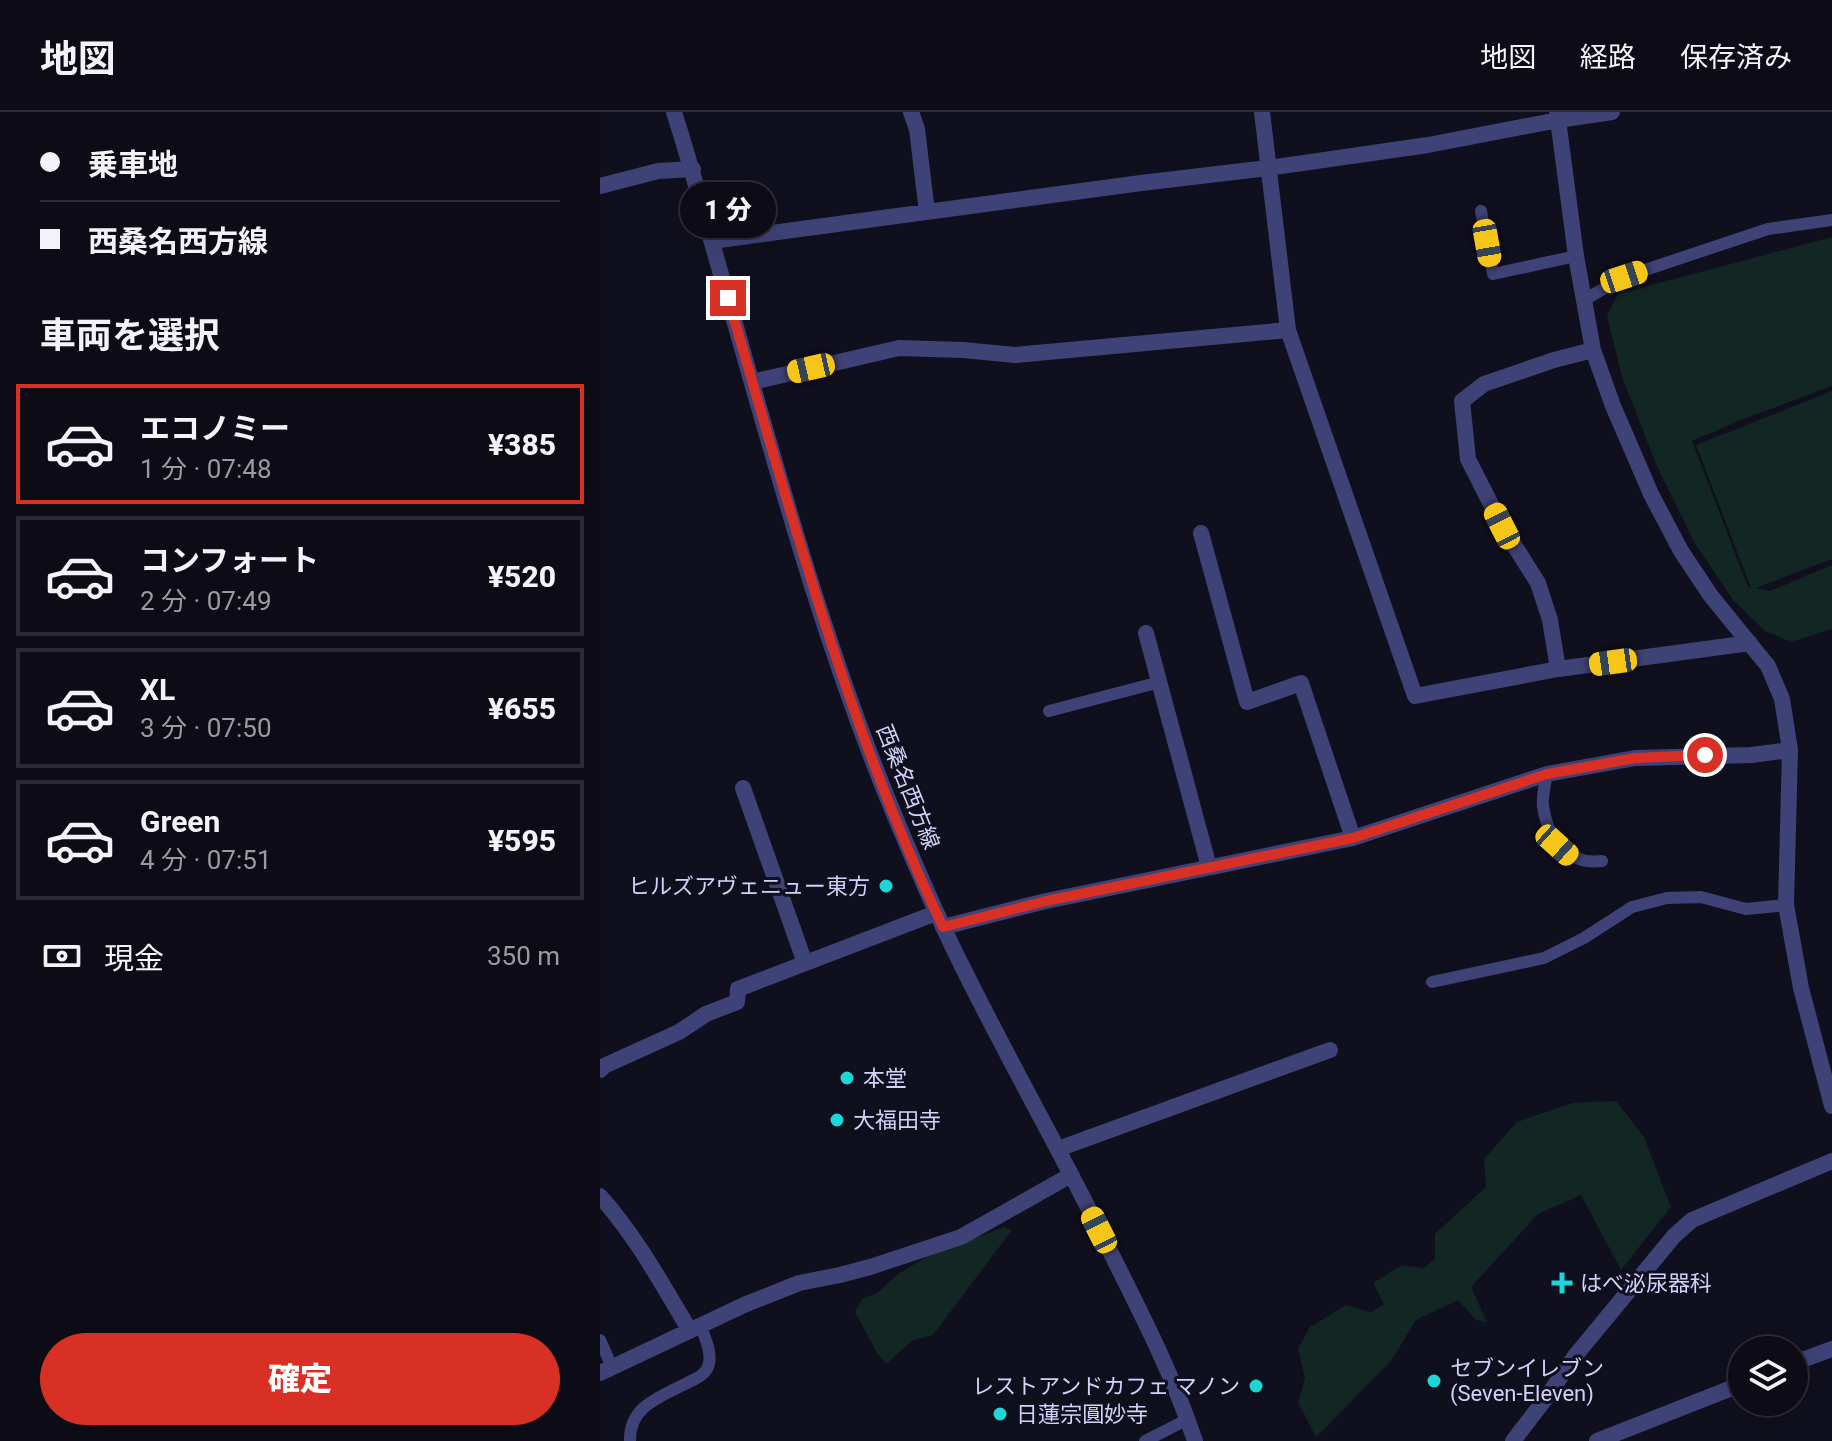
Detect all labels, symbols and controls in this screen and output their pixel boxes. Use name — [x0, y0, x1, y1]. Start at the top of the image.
text: 地図 — [40, 37, 116, 81]
text: 地図 — [1480, 41, 1536, 74]
text: 経路 — [1580, 41, 1636, 74]
text: 保存済み — [1680, 41, 1792, 74]
text: 乗車地 — [88, 147, 178, 182]
callout: 1 分 — [680, 182, 776, 238]
text: 1 分 — [704, 195, 752, 225]
car — [1471, 217, 1503, 269]
text: 西桑名西方線 — [88, 224, 268, 259]
car — [1597, 258, 1651, 296]
route end — [710, 280, 746, 316]
text: 車両を選択 — [40, 315, 220, 357]
car — [785, 351, 837, 385]
icon: car — [44, 408, 116, 480]
text: エコノミー — [140, 411, 290, 446]
text: ¥385 — [488, 427, 556, 462]
text: 1 分 · 07:48 — [140, 454, 272, 484]
car — [1480, 499, 1524, 553]
icon: car — [44, 540, 116, 612]
text: コンフォート — [140, 543, 319, 578]
text: ¥520 — [488, 559, 556, 594]
text: 2 分 · 07:49 — [140, 586, 272, 616]
car — [1588, 647, 1638, 677]
icon: car — [44, 672, 116, 744]
text: XL — [140, 672, 175, 707]
text: ¥655 — [488, 691, 556, 726]
text: 3 分 · 07:50 — [140, 713, 272, 743]
street label: 西桑名西方線 — [872, 721, 944, 853]
route start — [1687, 737, 1723, 773]
icon: car — [44, 804, 116, 876]
text: Green — [140, 804, 220, 839]
car — [1531, 820, 1583, 870]
text: ¥595 — [488, 823, 556, 858]
text: 4 分 · 07:51 — [140, 845, 272, 875]
place label: ヒルズアヴェニュー東方 — [628, 874, 870, 899]
marker: ヒルズアヴェニュー東方 — [877, 877, 895, 895]
icon: cash — [40, 934, 84, 978]
text: 現金 — [104, 941, 164, 976]
text: 350 m — [487, 941, 560, 971]
place label: 本堂 — [863, 1066, 907, 1091]
marker: 本堂 — [838, 1069, 856, 1087]
place label: 大福田寺 — [853, 1108, 941, 1133]
marker: 大福田寺 — [828, 1111, 846, 1129]
car — [1077, 1203, 1121, 1257]
place label: はべ泌尿器科 — [1580, 1271, 1712, 1296]
marker: はべ泌尿器科 — [1551, 1272, 1573, 1294]
button: 確定 — [40, 1333, 560, 1425]
map controls — [1728, 1336, 1808, 1416]
button: layers — [1728, 1336, 1808, 1416]
place label: セブンイレブン (Seven-Eleven) — [1450, 1356, 1604, 1407]
marker: セブンイレブン (Seven-Eleven) — [1425, 1372, 1443, 1390]
place label: レストアンドカフェ マノン — [972, 1374, 1240, 1399]
marker: レストアンドカフェ マノン — [1247, 1377, 1265, 1395]
place label: 日蓮宗圓妙寺 — [1016, 1402, 1148, 1427]
marker: 日蓮宗圓妙寺 — [991, 1405, 1009, 1423]

